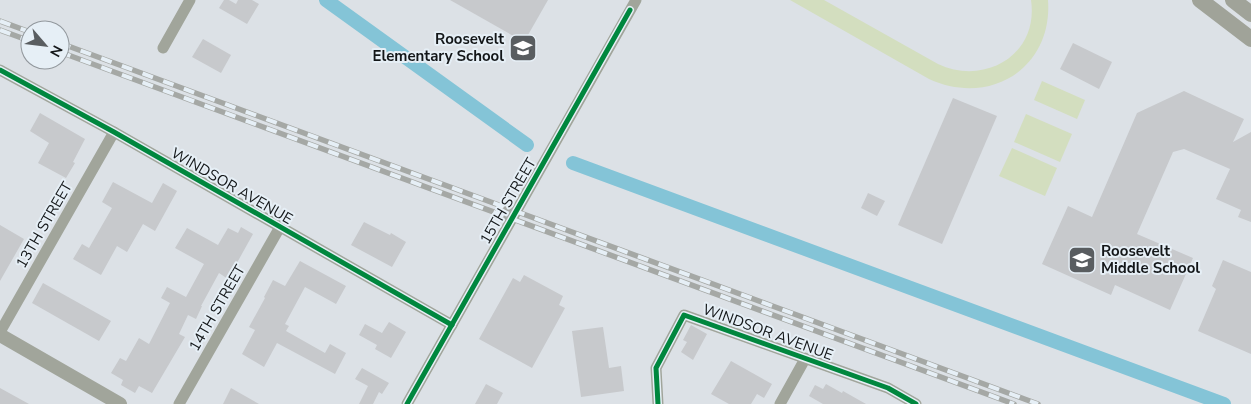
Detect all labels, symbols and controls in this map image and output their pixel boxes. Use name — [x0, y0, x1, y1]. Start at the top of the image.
north arrow — [20, 20, 70, 70]
place label: Roosevelt Elementary School — [373, 29, 504, 66]
school or university icon: Roosevelt Elementary School — [508, 33, 538, 63]
text: N — [45, 42, 67, 60]
street label: WINDSOR AVENUE — [168, 143, 296, 229]
street label: 15TH STREET — [475, 154, 541, 248]
street label: 13TH STREET — [11, 178, 77, 272]
place label: Roosevelt Middle School — [1101, 241, 1200, 278]
school or university icon: Roosevelt Middle School — [1067, 245, 1097, 275]
street label: 14TH STREET — [184, 261, 250, 355]
street label: WINDSOR AVENUE — [700, 299, 836, 365]

